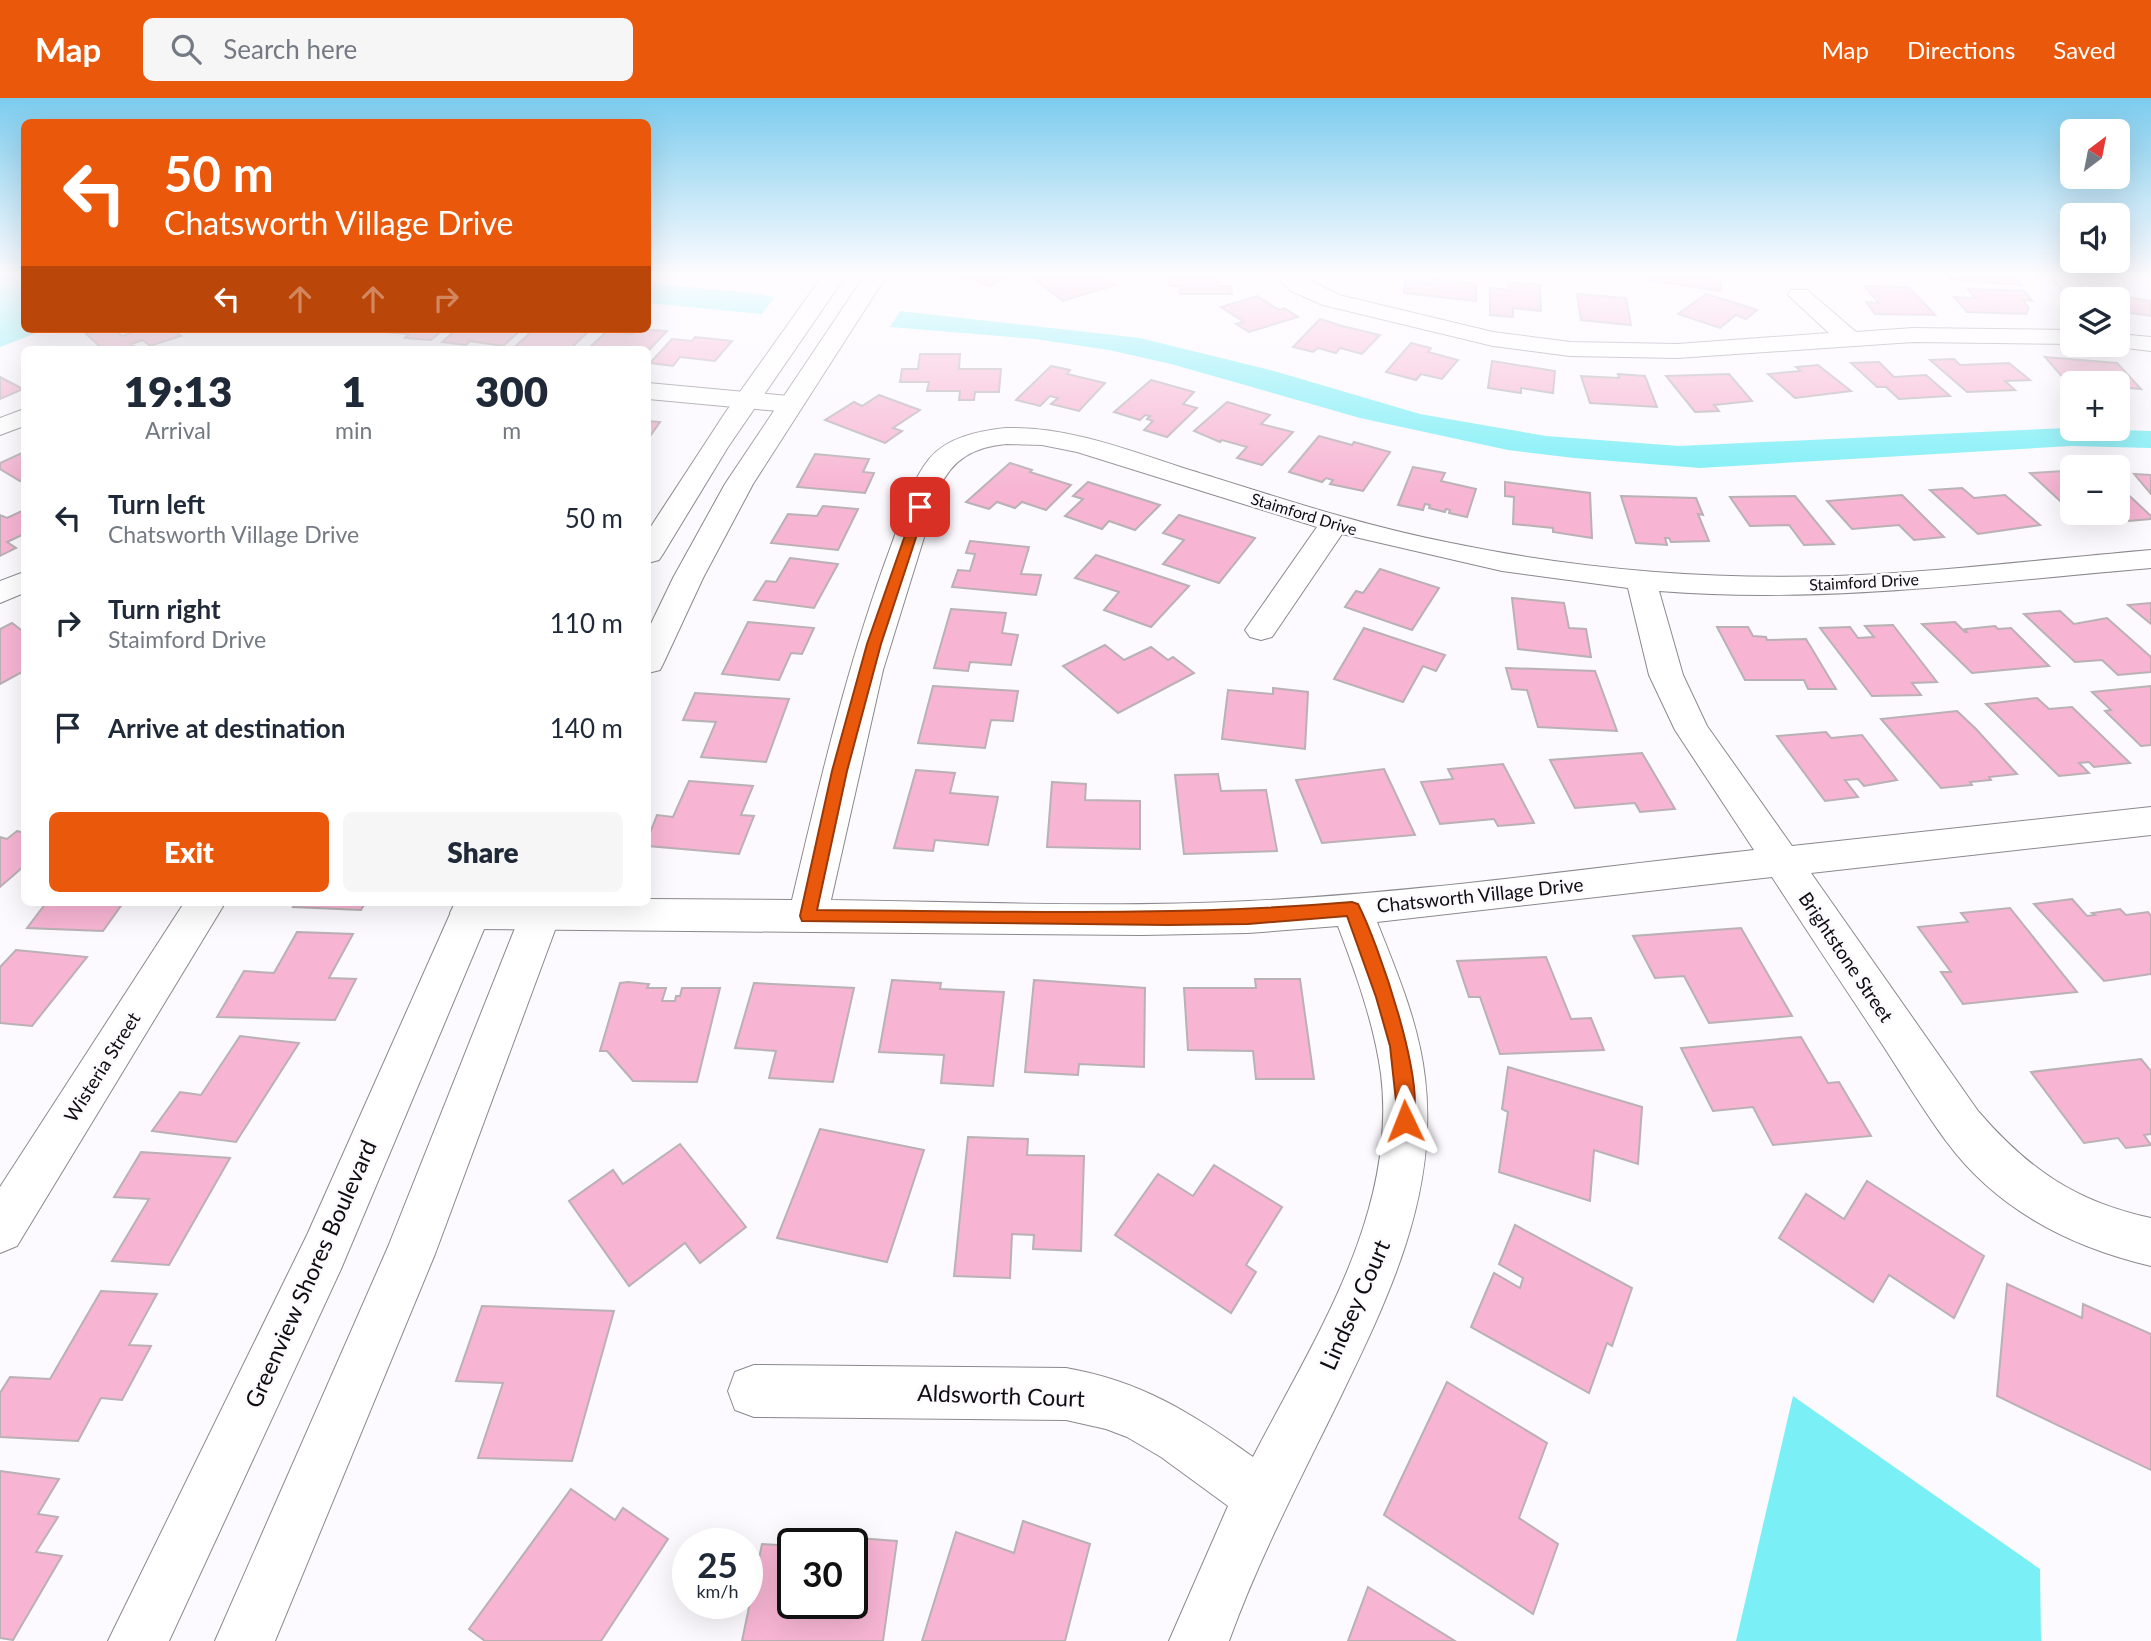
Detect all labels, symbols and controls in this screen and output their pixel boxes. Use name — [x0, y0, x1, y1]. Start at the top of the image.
search box — [143, 18, 633, 81]
text: Map — [35, 29, 101, 69]
icon: search — [167, 30, 205, 68]
text: Search here — [223, 33, 357, 65]
text: Map — [1822, 35, 1869, 64]
text: Directions — [1907, 35, 2015, 64]
text: Saved — [2053, 35, 2116, 64]
north arrow — [2060, 119, 2130, 189]
map controls — [2060, 119, 2130, 525]
text: 50 m — [164, 144, 274, 202]
icon: left — [49, 147, 140, 238]
text: Chatsworth Village Drive — [164, 203, 513, 242]
button: sound — [2060, 203, 2130, 273]
icon: left — [208, 280, 246, 318]
icon: ahead — [281, 280, 319, 318]
icon: ahead — [354, 280, 392, 318]
icon: right — [427, 280, 465, 318]
button: layers — [2060, 287, 2130, 357]
text: 19:13 — [124, 366, 232, 416]
text: 1 — [342, 366, 366, 416]
text: 300 — [475, 366, 548, 416]
button: + — [2060, 371, 2130, 441]
text: Arrival — [145, 416, 211, 444]
text: min — [335, 416, 372, 444]
text: m — [502, 416, 521, 444]
button: − — [2060, 455, 2130, 525]
pin — [890, 477, 950, 537]
text: Turn left — [108, 488, 205, 520]
icon: arrive — [901, 488, 939, 526]
street label: Staimford Drive — [1249, 488, 1360, 539]
icon: left — [49, 499, 87, 537]
text: 50 m — [565, 502, 623, 534]
text: Chatsworth Village Drive — [108, 520, 359, 548]
street label: Staimford Drive — [1809, 569, 1919, 594]
text: Turn right — [108, 593, 221, 625]
icon: right — [49, 604, 87, 642]
text: 110 m — [550, 607, 623, 639]
text: Staimford Drive — [108, 625, 266, 653]
icon: arrive — [49, 709, 87, 747]
text: Arrive at destination — [108, 712, 345, 744]
text: 140 m — [550, 712, 623, 744]
button: Exit — [49, 812, 329, 892]
button: Share — [343, 812, 623, 892]
street label: Chatsworth Village Drive — [1376, 872, 1584, 917]
street label: Brightstone Street — [1794, 887, 1899, 1026]
street label: Wisteria Street — [59, 1007, 145, 1126]
position arrow — [1368, 1084, 1442, 1158]
street label: Greenview Shores Boulevard — [238, 1135, 382, 1412]
street label: Lindsey Court — [1313, 1234, 1396, 1374]
street label: Aldsworth Court — [917, 1378, 1086, 1412]
speed limit sign: 30 — [777, 1528, 868, 1619]
text: 25 — [697, 1543, 738, 1585]
text: km/h — [696, 1580, 739, 1602]

